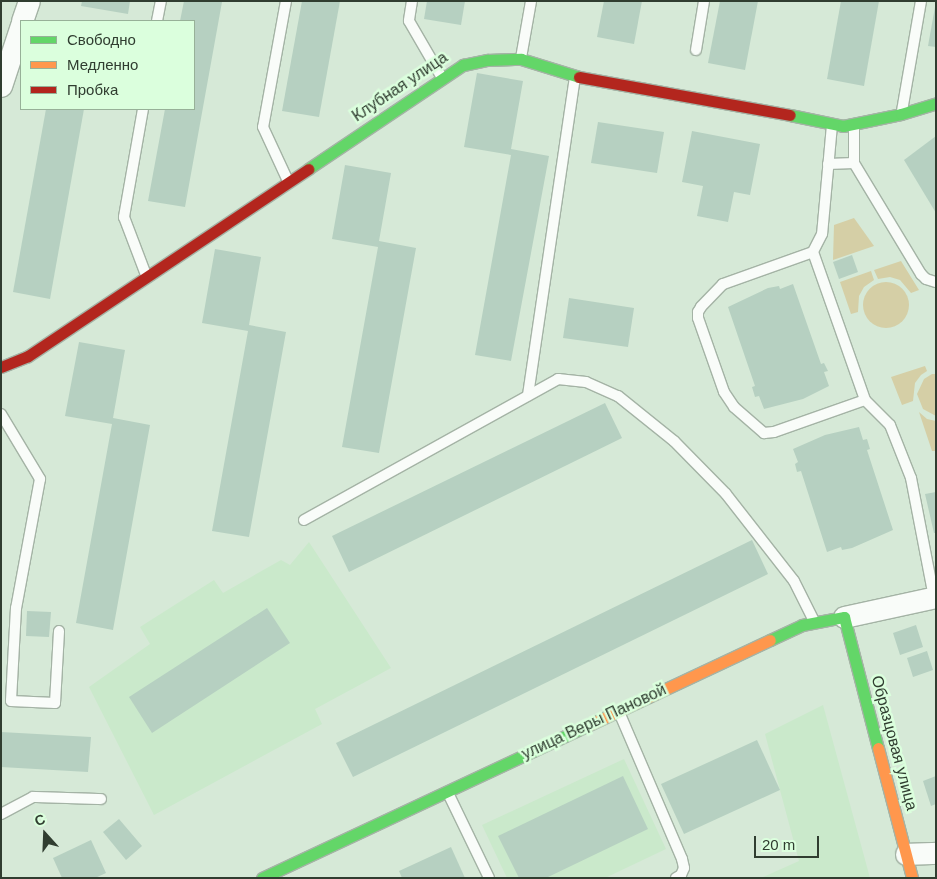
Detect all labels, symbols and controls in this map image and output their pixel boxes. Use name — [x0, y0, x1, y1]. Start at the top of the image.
legend — [20, 20, 195, 110]
text: Свободно — [67, 31, 136, 48]
street label: Клубная улица — [349, 48, 451, 126]
text: Медленно — [67, 56, 138, 73]
text: Пробка — [67, 81, 118, 98]
street label: Образцовая улица — [867, 674, 921, 812]
street label: улица Веры Пановой — [519, 680, 669, 764]
north arrow — [20, 809, 70, 859]
text: С — [32, 811, 47, 829]
scale bar — [757, 826, 822, 858]
text: 20 m — [762, 836, 795, 853]

